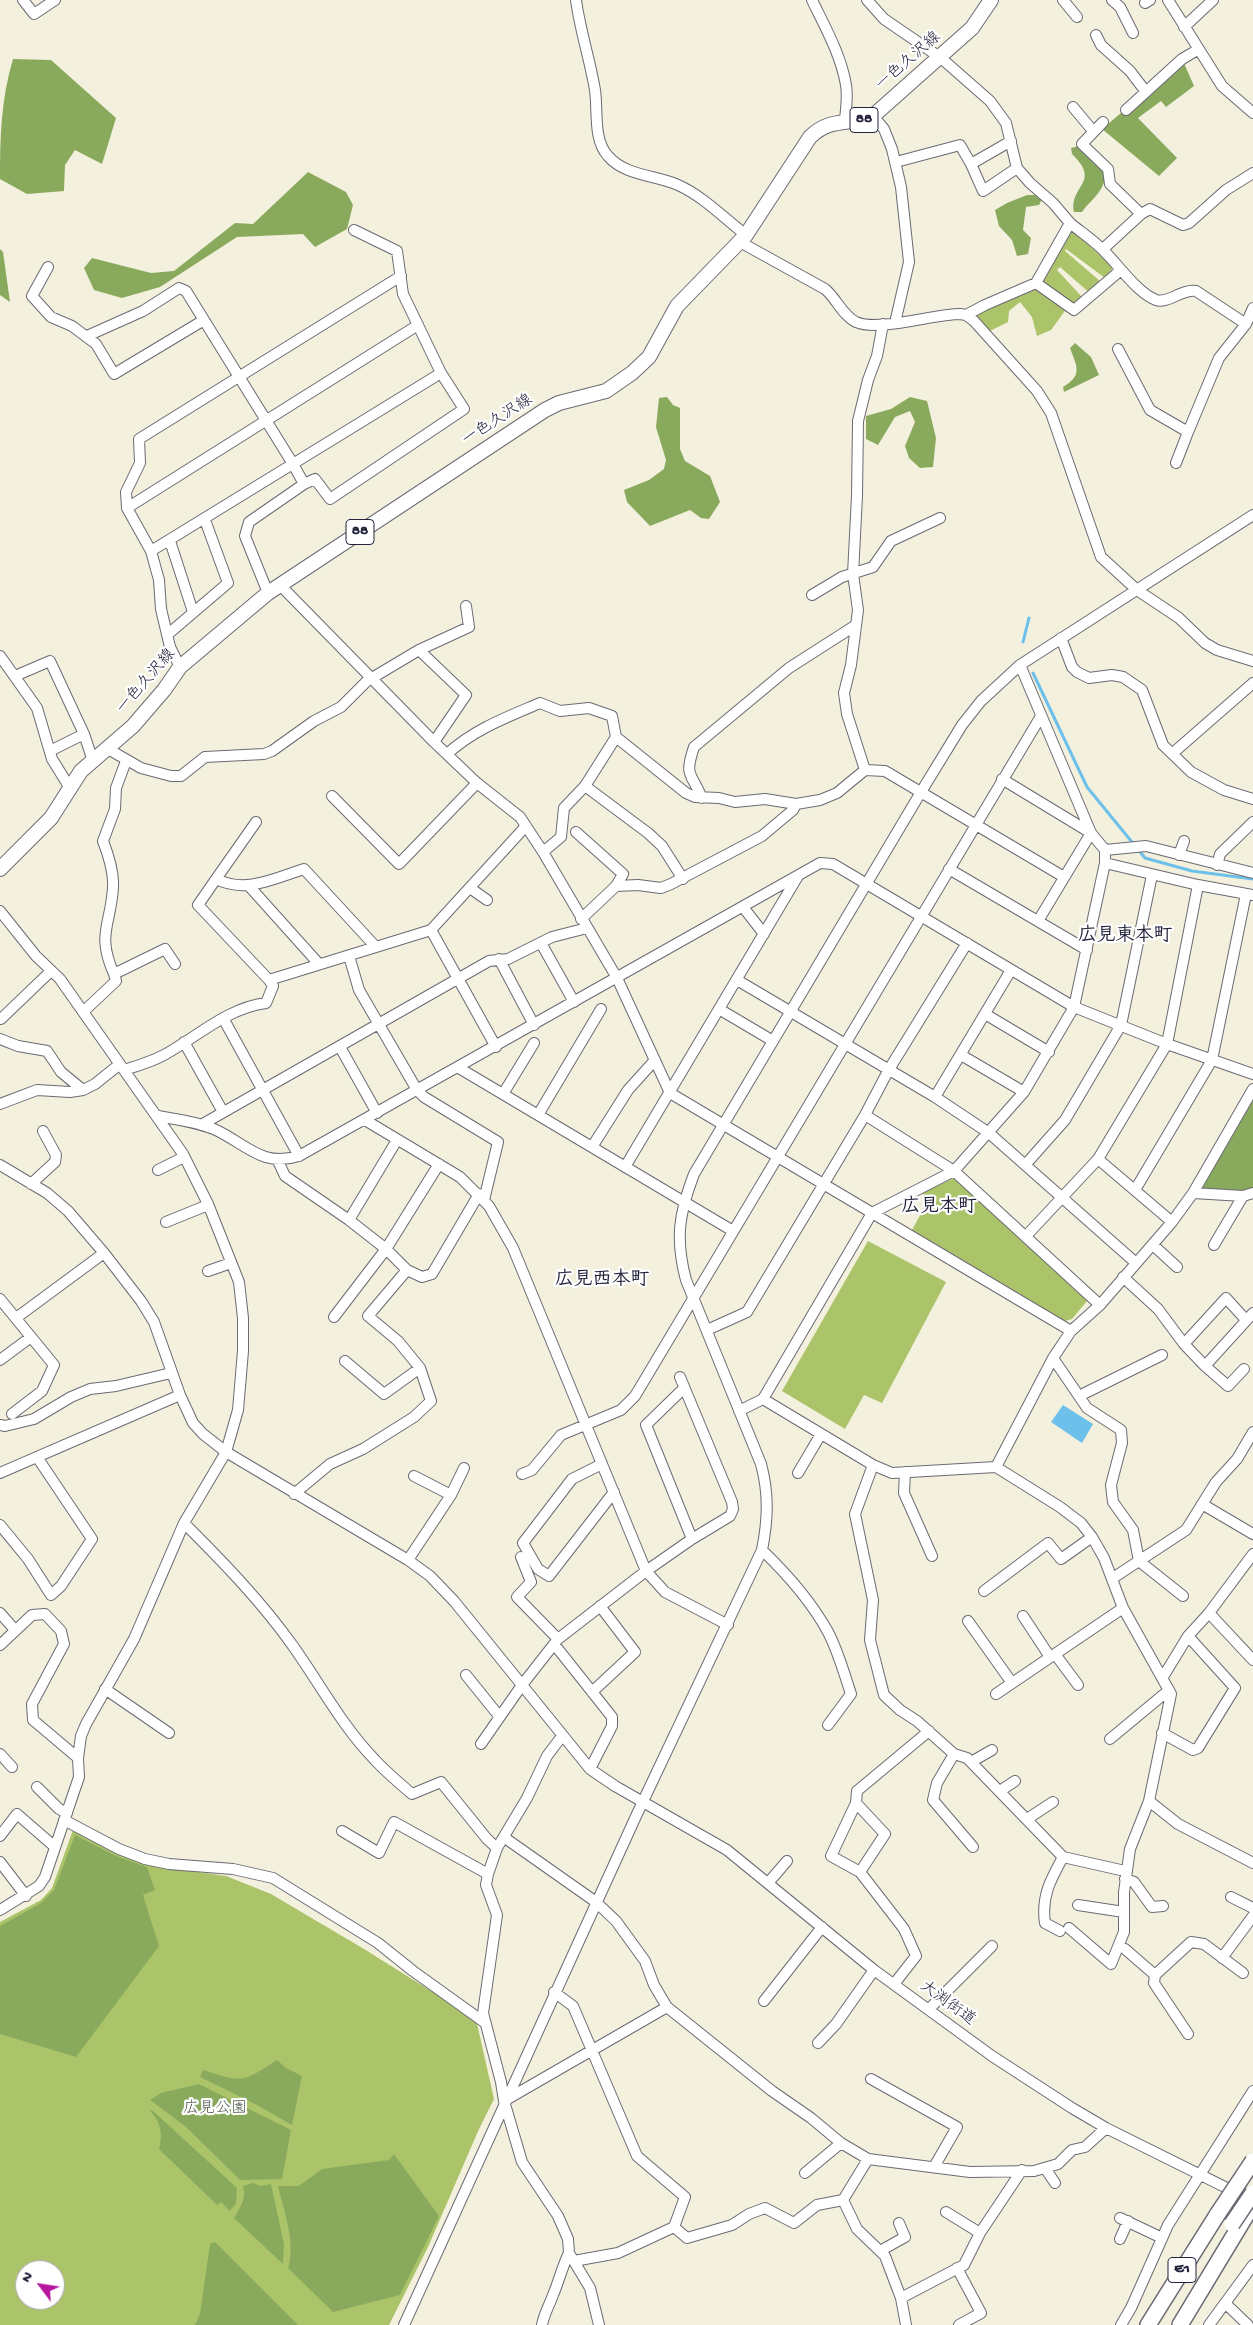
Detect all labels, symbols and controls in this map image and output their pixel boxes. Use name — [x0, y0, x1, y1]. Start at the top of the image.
street label: 一色久沢線 — [873, 29, 945, 95]
road number: 88 — [850, 108, 878, 132]
street label: 一色久沢線 — [459, 391, 537, 451]
road number: 88 — [346, 520, 374, 544]
street label: 一色久沢線 — [114, 646, 180, 718]
district label: 広見東本町 — [1078, 926, 1172, 948]
district label: 広見本町 — [901, 1197, 977, 1219]
district label: 広見西本町 — [555, 1270, 649, 1292]
street label: 大渕街道 — [915, 1977, 979, 2031]
park label: 広見公園 — [183, 2100, 247, 2120]
road number: E1 — [1168, 2258, 1196, 2282]
north arrow — [15, 2260, 65, 2310]
text: N — [18, 2269, 37, 2286]

